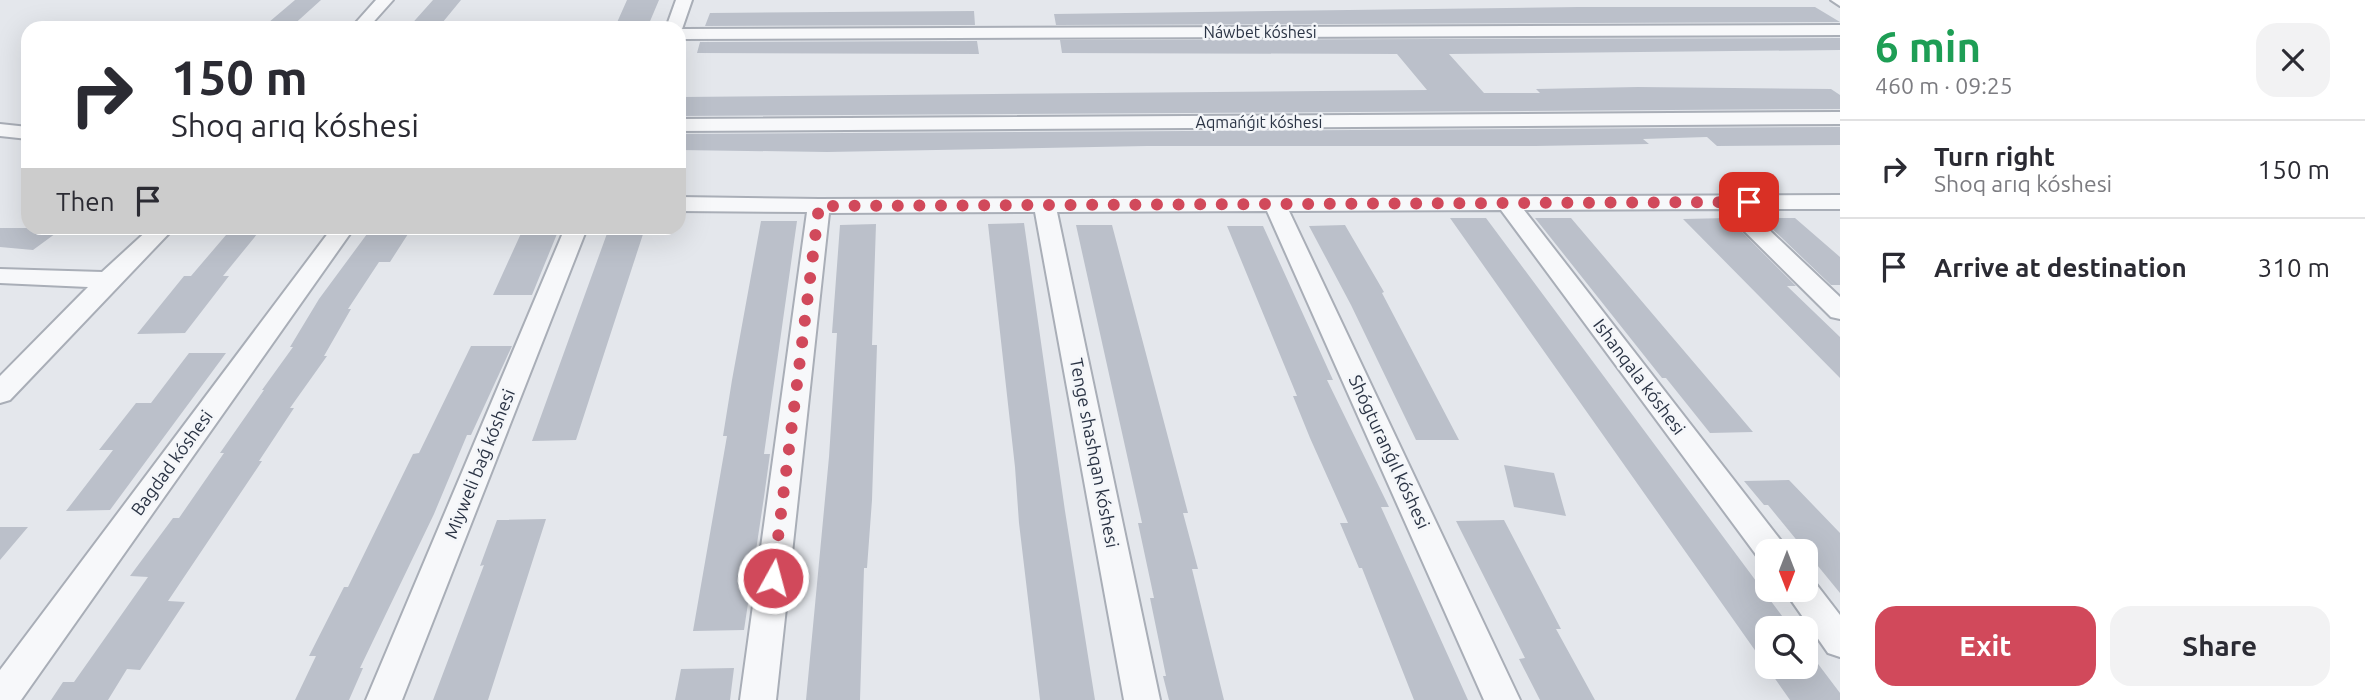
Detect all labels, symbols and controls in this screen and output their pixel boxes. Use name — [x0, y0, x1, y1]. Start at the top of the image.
street label: Náwbet kóshesi — [1203, 23, 1317, 41]
text: 6 min — [1875, 23, 1981, 70]
button: close — [2256, 23, 2330, 97]
icon: right — [56, 49, 147, 140]
text: 150 m — [171, 49, 308, 104]
text: 460 m · 09:25 — [1875, 73, 2013, 98]
text: Shoq arıq kóshesi — [171, 107, 419, 143]
street label: Aqmańǵıt kóshesi — [1196, 113, 1322, 131]
text: Turn right — [1934, 142, 2055, 171]
icon: right — [1875, 150, 1913, 188]
text: 150 m — [2258, 155, 2330, 184]
text: Shoq arıq kóshesi — [1934, 171, 2112, 196]
pin — [1719, 172, 1779, 232]
icon: arrive — [129, 182, 167, 220]
icon: arrive — [1730, 183, 1768, 221]
text: Then — [56, 187, 115, 216]
icon: arrive — [1875, 248, 1913, 286]
text: Arrive at destination — [1934, 253, 2187, 282]
text: 310 m — [2258, 253, 2330, 282]
street label: Ishanqala kóshesi — [1590, 315, 1690, 438]
street label: Tenge shashqan kóshesi — [1067, 356, 1123, 549]
street label: Shógturanǵıl kóshesi — [1345, 372, 1434, 532]
street label: Miyweli baǵ kóshesi — [440, 386, 518, 541]
street label: Bagdad kóshesi — [126, 406, 216, 519]
north arrow — [1755, 539, 1818, 602]
map controls — [1755, 539, 1818, 679]
position arrow — [736, 541, 810, 615]
button: Exit — [1875, 606, 2096, 686]
button: Share — [2110, 606, 2330, 686]
button: search — [1755, 616, 1818, 679]

